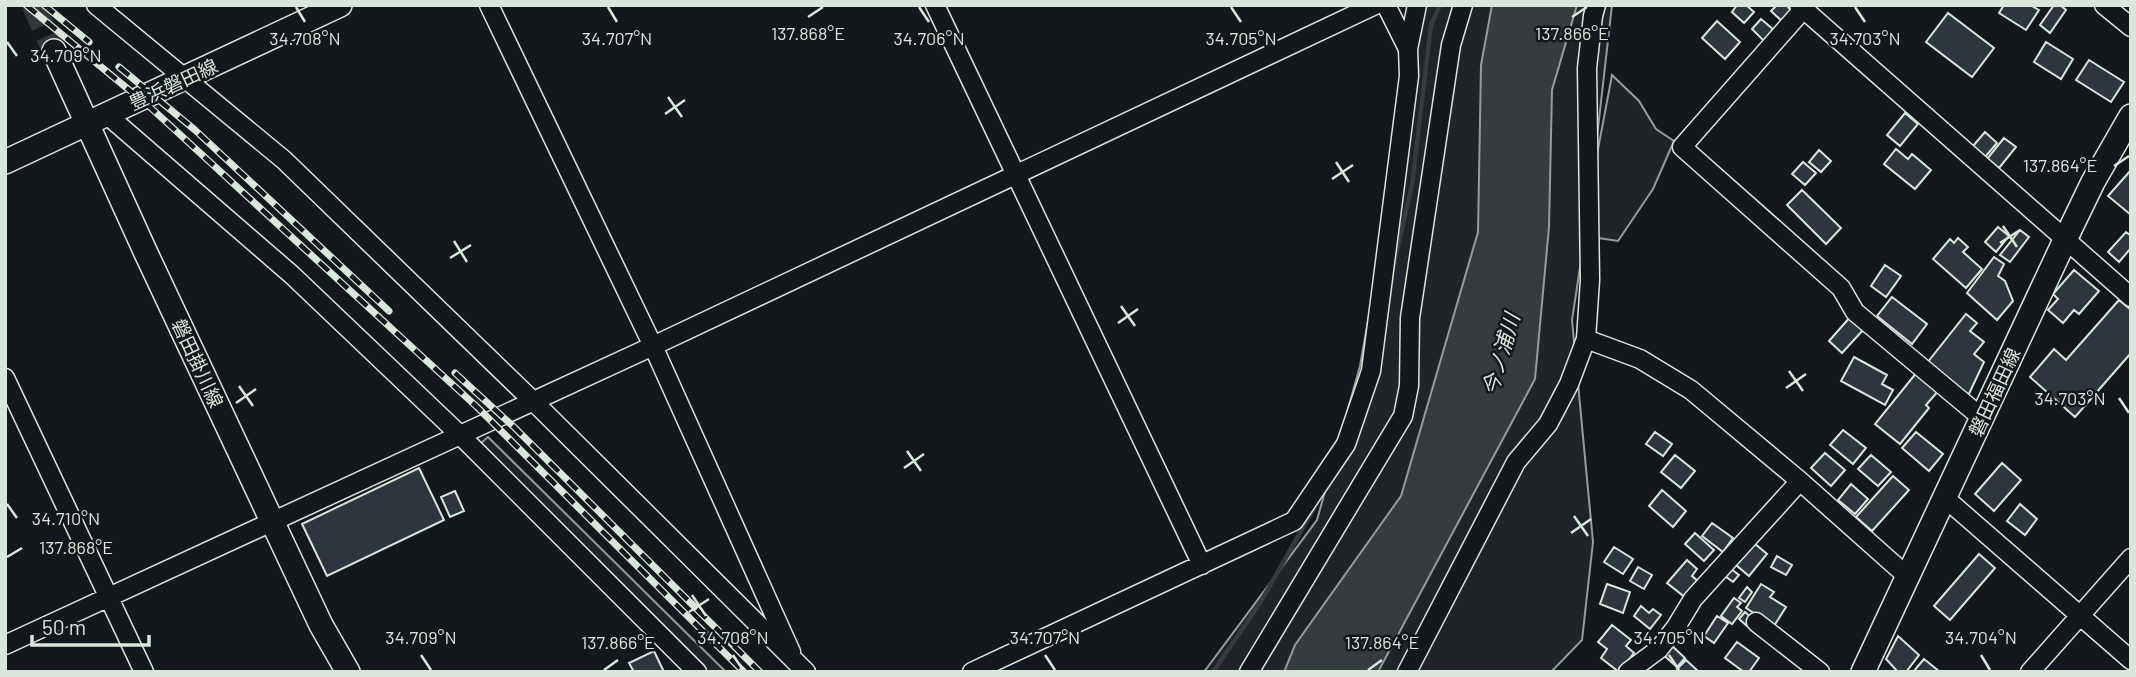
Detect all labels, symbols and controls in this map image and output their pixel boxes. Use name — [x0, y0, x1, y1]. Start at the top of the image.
text: 137.868°E — [771, 22, 845, 44]
text: 137.866°E — [1535, 22, 1609, 44]
text: 34.708°N — [269, 27, 341, 49]
text: 34.707°N — [582, 27, 652, 49]
text: 34.706°N — [893, 27, 965, 49]
text: 34.705°N — [1205, 27, 1277, 49]
text: 34.703°N — [1829, 27, 1901, 49]
text: 34.709°N — [30, 44, 102, 66]
street label: 豊浜磐田線 — [125, 53, 221, 115]
text: 137.864°E — [2023, 154, 2097, 176]
water label: 今ノ浦川 — [1476, 308, 1524, 398]
street label: 磐田掛川線 — [167, 315, 229, 411]
street label: 磐田福田線 — [1963, 344, 2025, 440]
text: 34.703°N — [2034, 387, 2106, 409]
text: 34.710°N — [32, 507, 100, 529]
text: 137.868°E — [39, 536, 113, 558]
scale bar — [32, 604, 149, 648]
text: 50 m — [42, 614, 86, 639]
text: 34.709°N — [385, 626, 457, 648]
text: 34.708°N — [697, 626, 769, 648]
text: 34.707°N — [1010, 626, 1080, 648]
text: 34.705°N — [1633, 626, 1705, 648]
text: 34.704°N — [1945, 626, 2017, 648]
text: 137.866°E — [581, 631, 655, 653]
text: 137.864°E — [1345, 631, 1419, 653]

